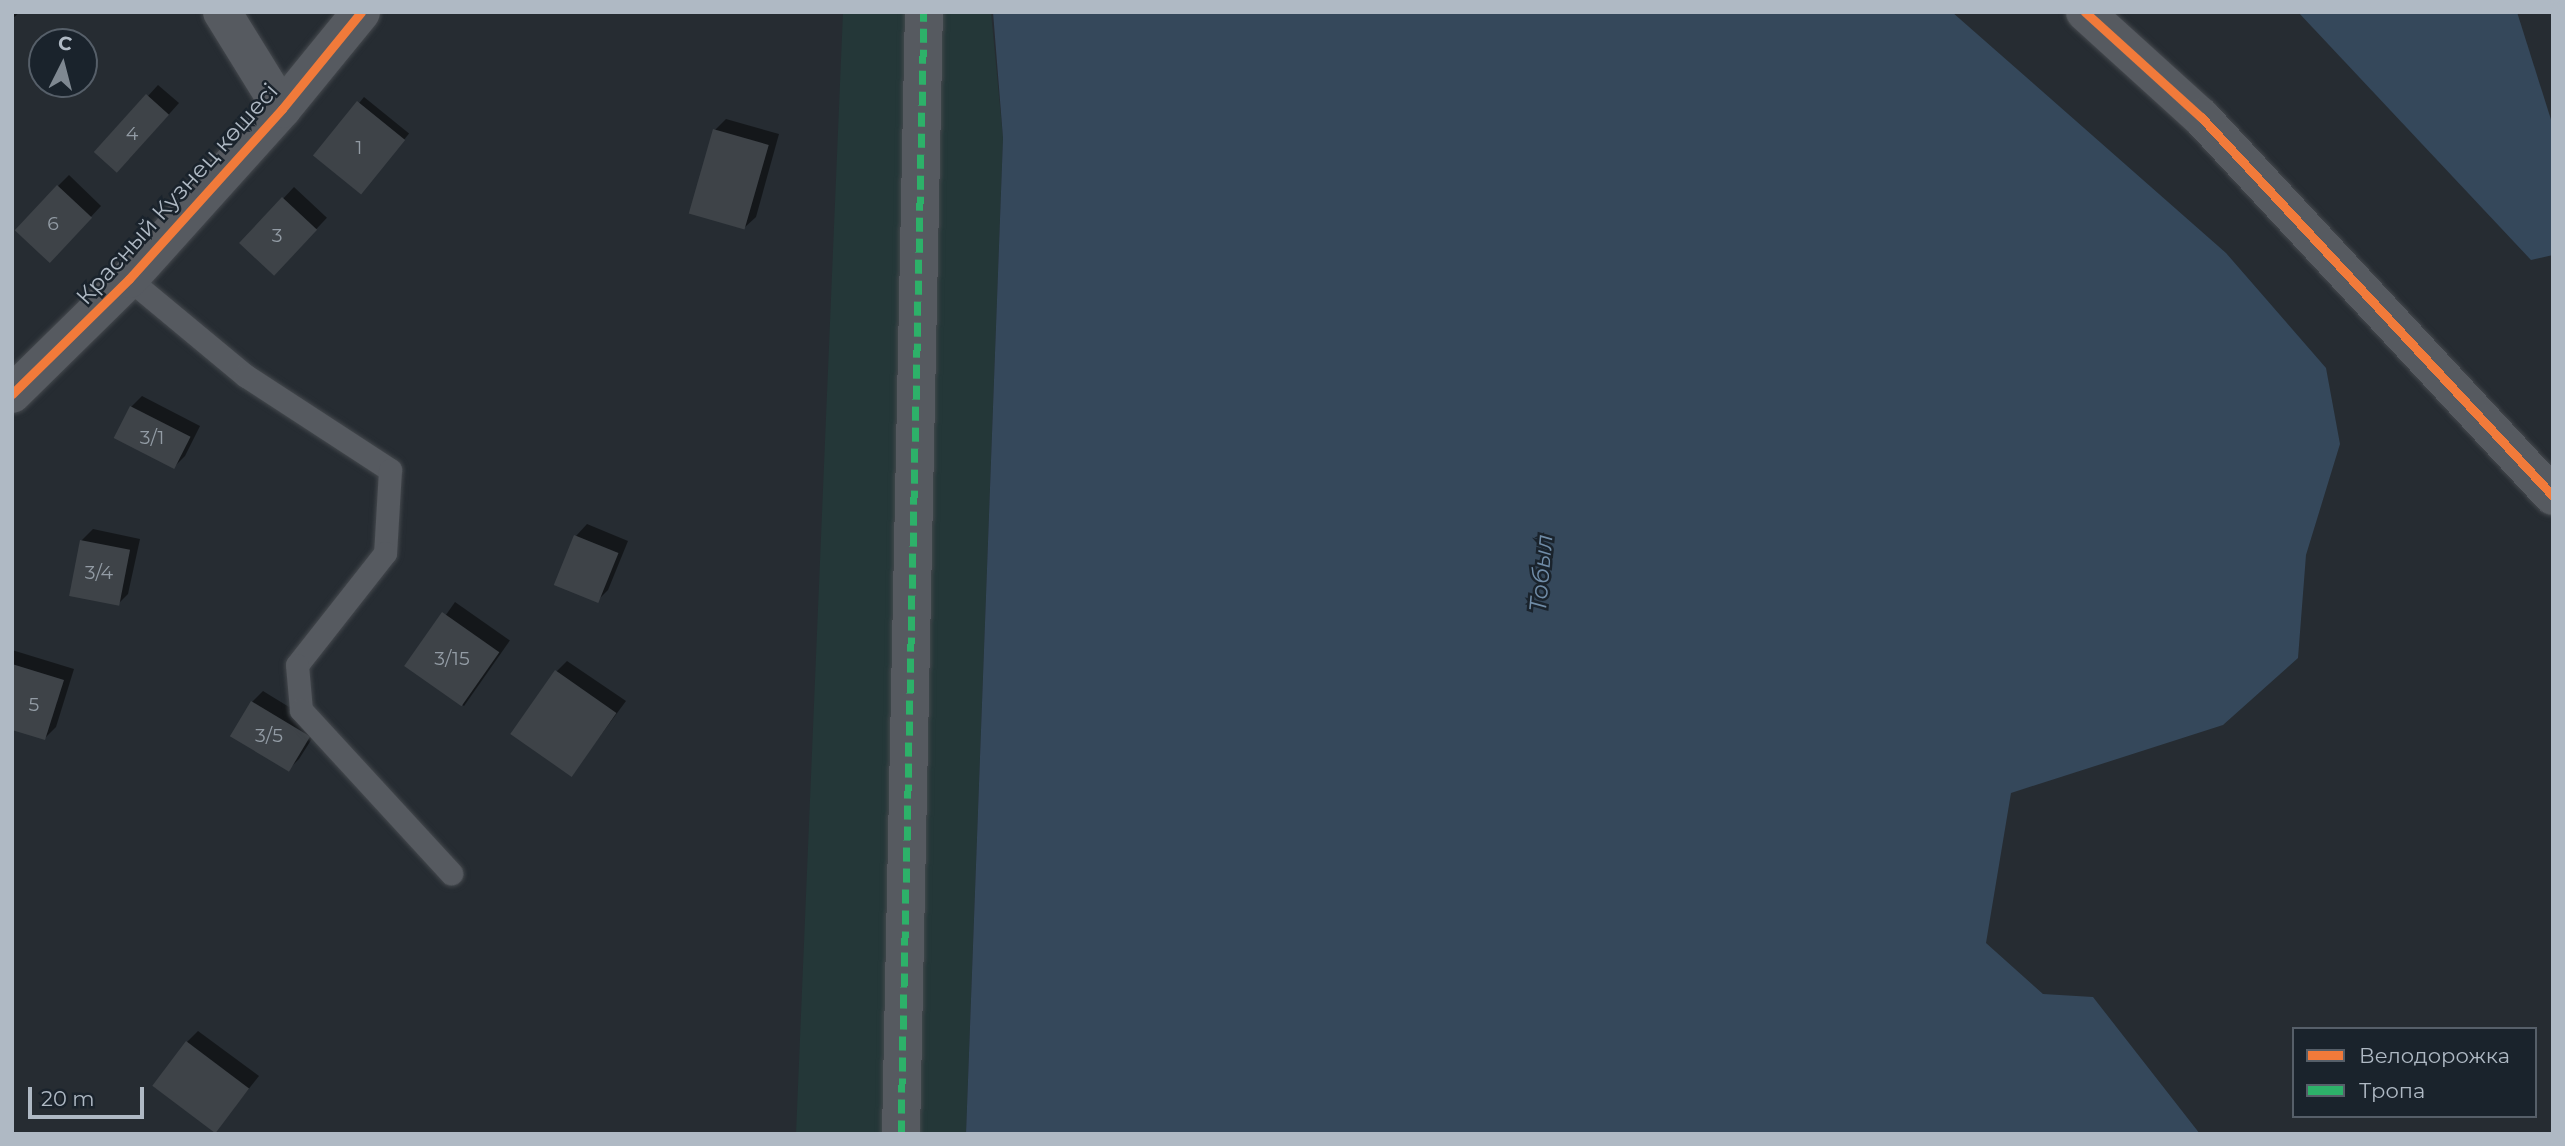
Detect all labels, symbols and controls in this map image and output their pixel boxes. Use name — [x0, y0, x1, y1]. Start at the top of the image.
north arrow — [28, 28, 98, 98]
text: С — [57, 31, 73, 56]
street label: Красный Кузнец көшесі — [70, 78, 284, 310]
house number: 4 — [126, 123, 138, 145]
house number: 1 — [356, 137, 362, 159]
house number: 6 — [47, 213, 59, 235]
house number: 3 — [272, 225, 282, 247]
house number: 3/1 — [140, 427, 164, 449]
water label: Тобыл — [1523, 533, 1559, 613]
house number: 3/4 — [85, 562, 113, 584]
house number: 3/15 — [434, 648, 470, 670]
house number: 5 — [29, 694, 39, 716]
house number: 3/5 — [255, 725, 283, 747]
legend — [2292, 1027, 2537, 1118]
text: Велодорожка — [2359, 1043, 2510, 1068]
scale bar — [32, 1072, 147, 1116]
text: Тропа — [2359, 1078, 2425, 1103]
text: 20 m — [41, 1086, 95, 1111]

